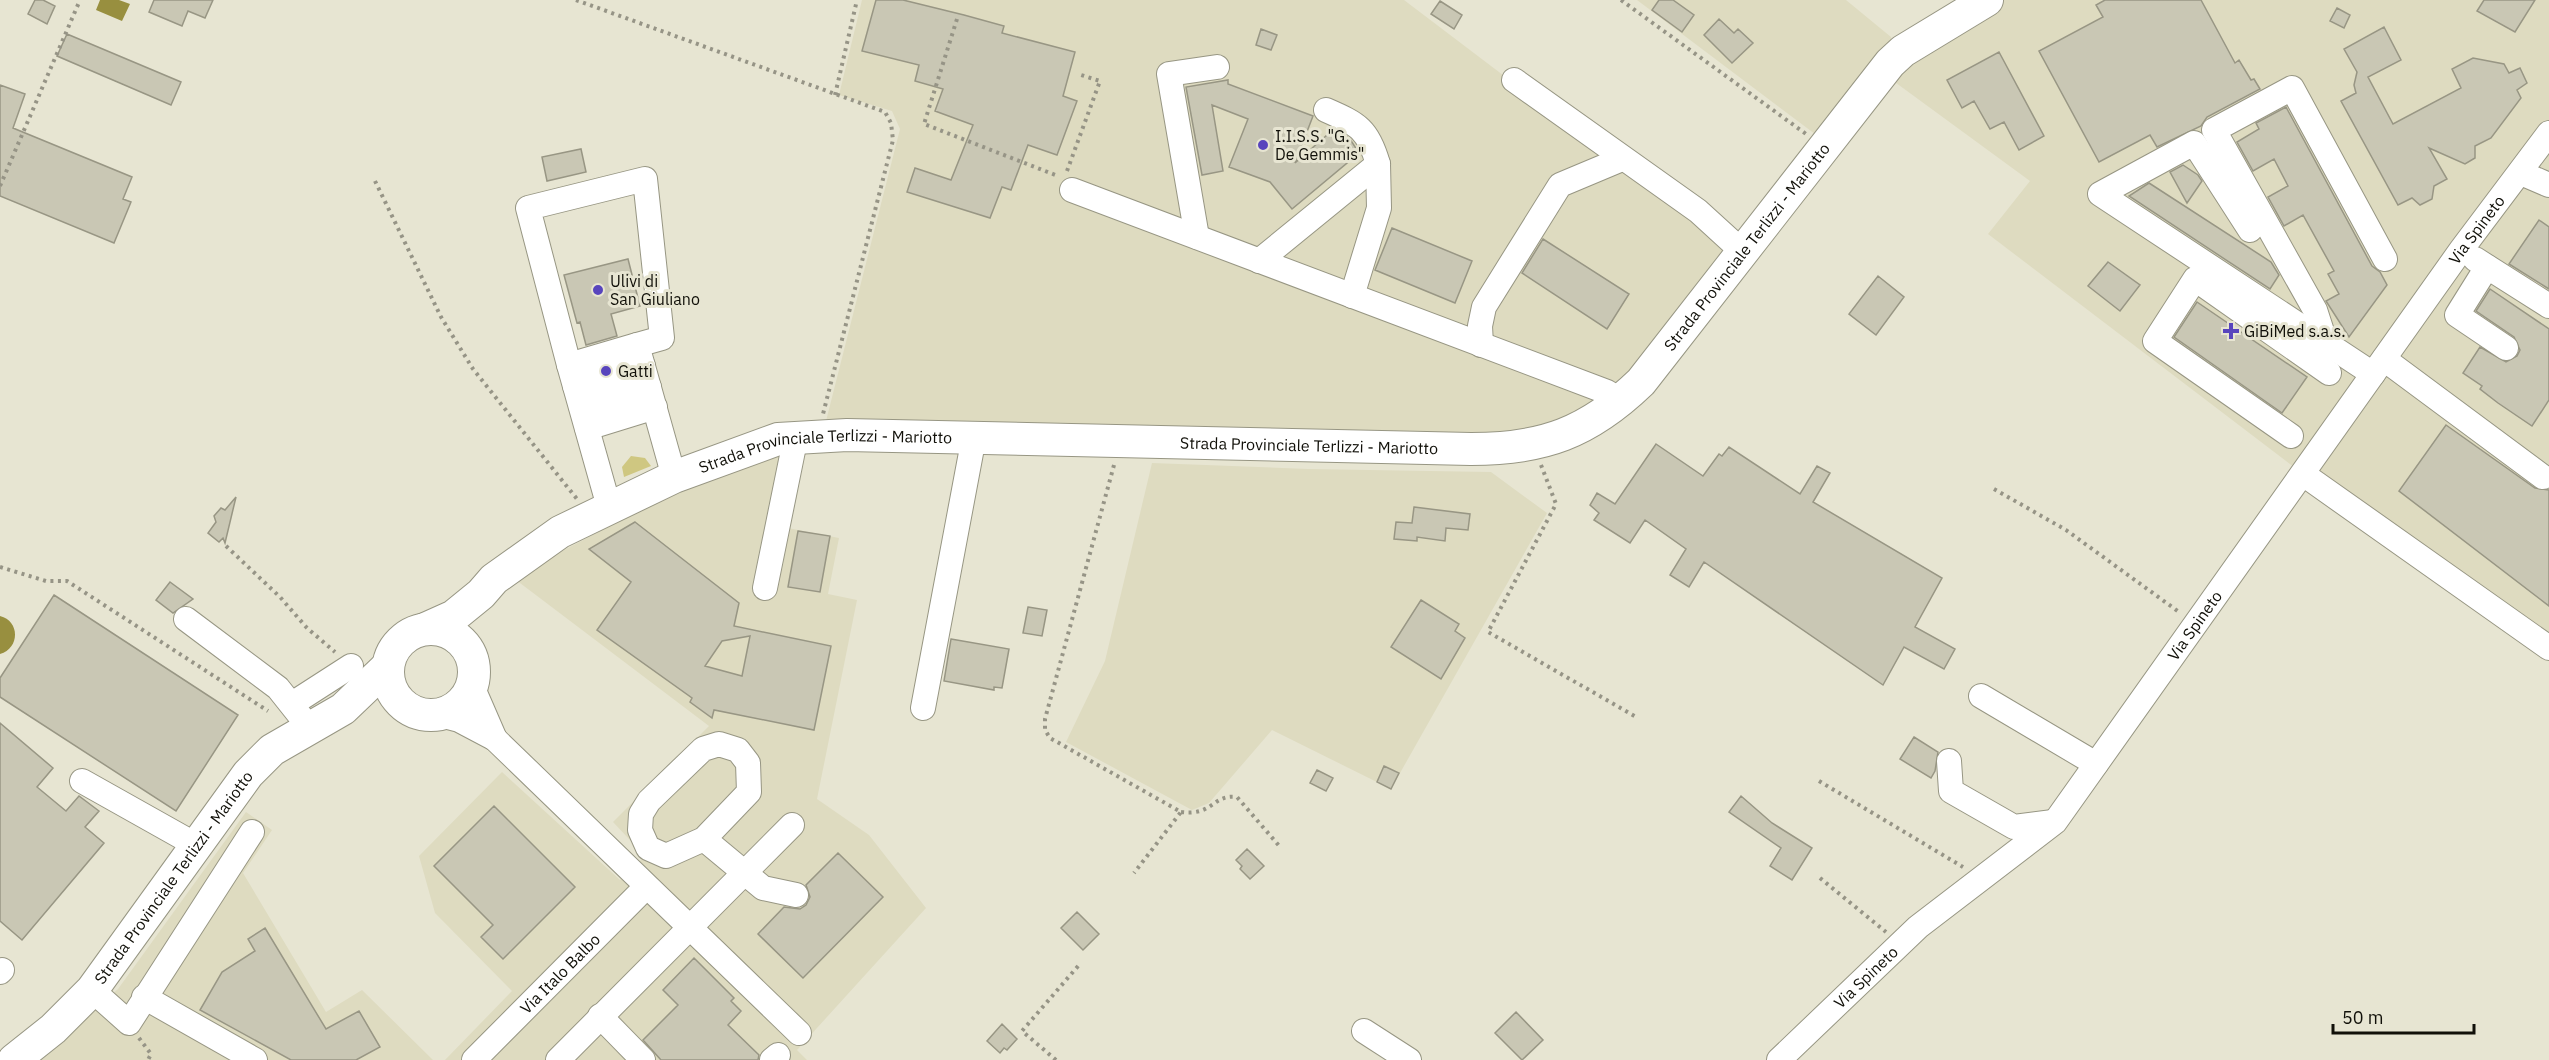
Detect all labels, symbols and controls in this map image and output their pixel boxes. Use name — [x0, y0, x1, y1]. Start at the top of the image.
place label: I.I.S.S. "G. De Gemmis" — [1275, 126, 1364, 164]
marker: I.I.S.S. "G. De Gemmis" — [1256, 138, 1270, 152]
street label: Strada Provinciale Terlizzi - Mariotto — [1659, 139, 1834, 355]
street label: Via Spineto — [2444, 191, 2509, 268]
place label: Ulivi di San Giuliano — [610, 271, 700, 309]
marker: Ulivi di San Giuliano — [591, 283, 605, 297]
place label: GiBiMed s.a.s. — [2244, 321, 2346, 341]
marker: GiBiMed s.a.s. — [2222, 322, 2240, 340]
place label: Gatti — [618, 361, 653, 381]
marker: Gatti — [599, 364, 613, 378]
street label: Strada Provinciale Terlizzi - Mariotto — [696, 425, 952, 477]
street label: Strada Provinciale Terlizzi - Mariotto — [1180, 432, 1438, 458]
street label: Via Spineto — [2163, 587, 2226, 664]
street label: Strada Provinciale Terlizzi - Mariotto — [90, 767, 257, 988]
street label: Via Italo Balbo — [516, 929, 604, 1018]
street label: Via Spineto — [1829, 942, 1902, 1012]
scale bar — [2333, 997, 2474, 1035]
text: 50 m — [2342, 1006, 2384, 1029]

